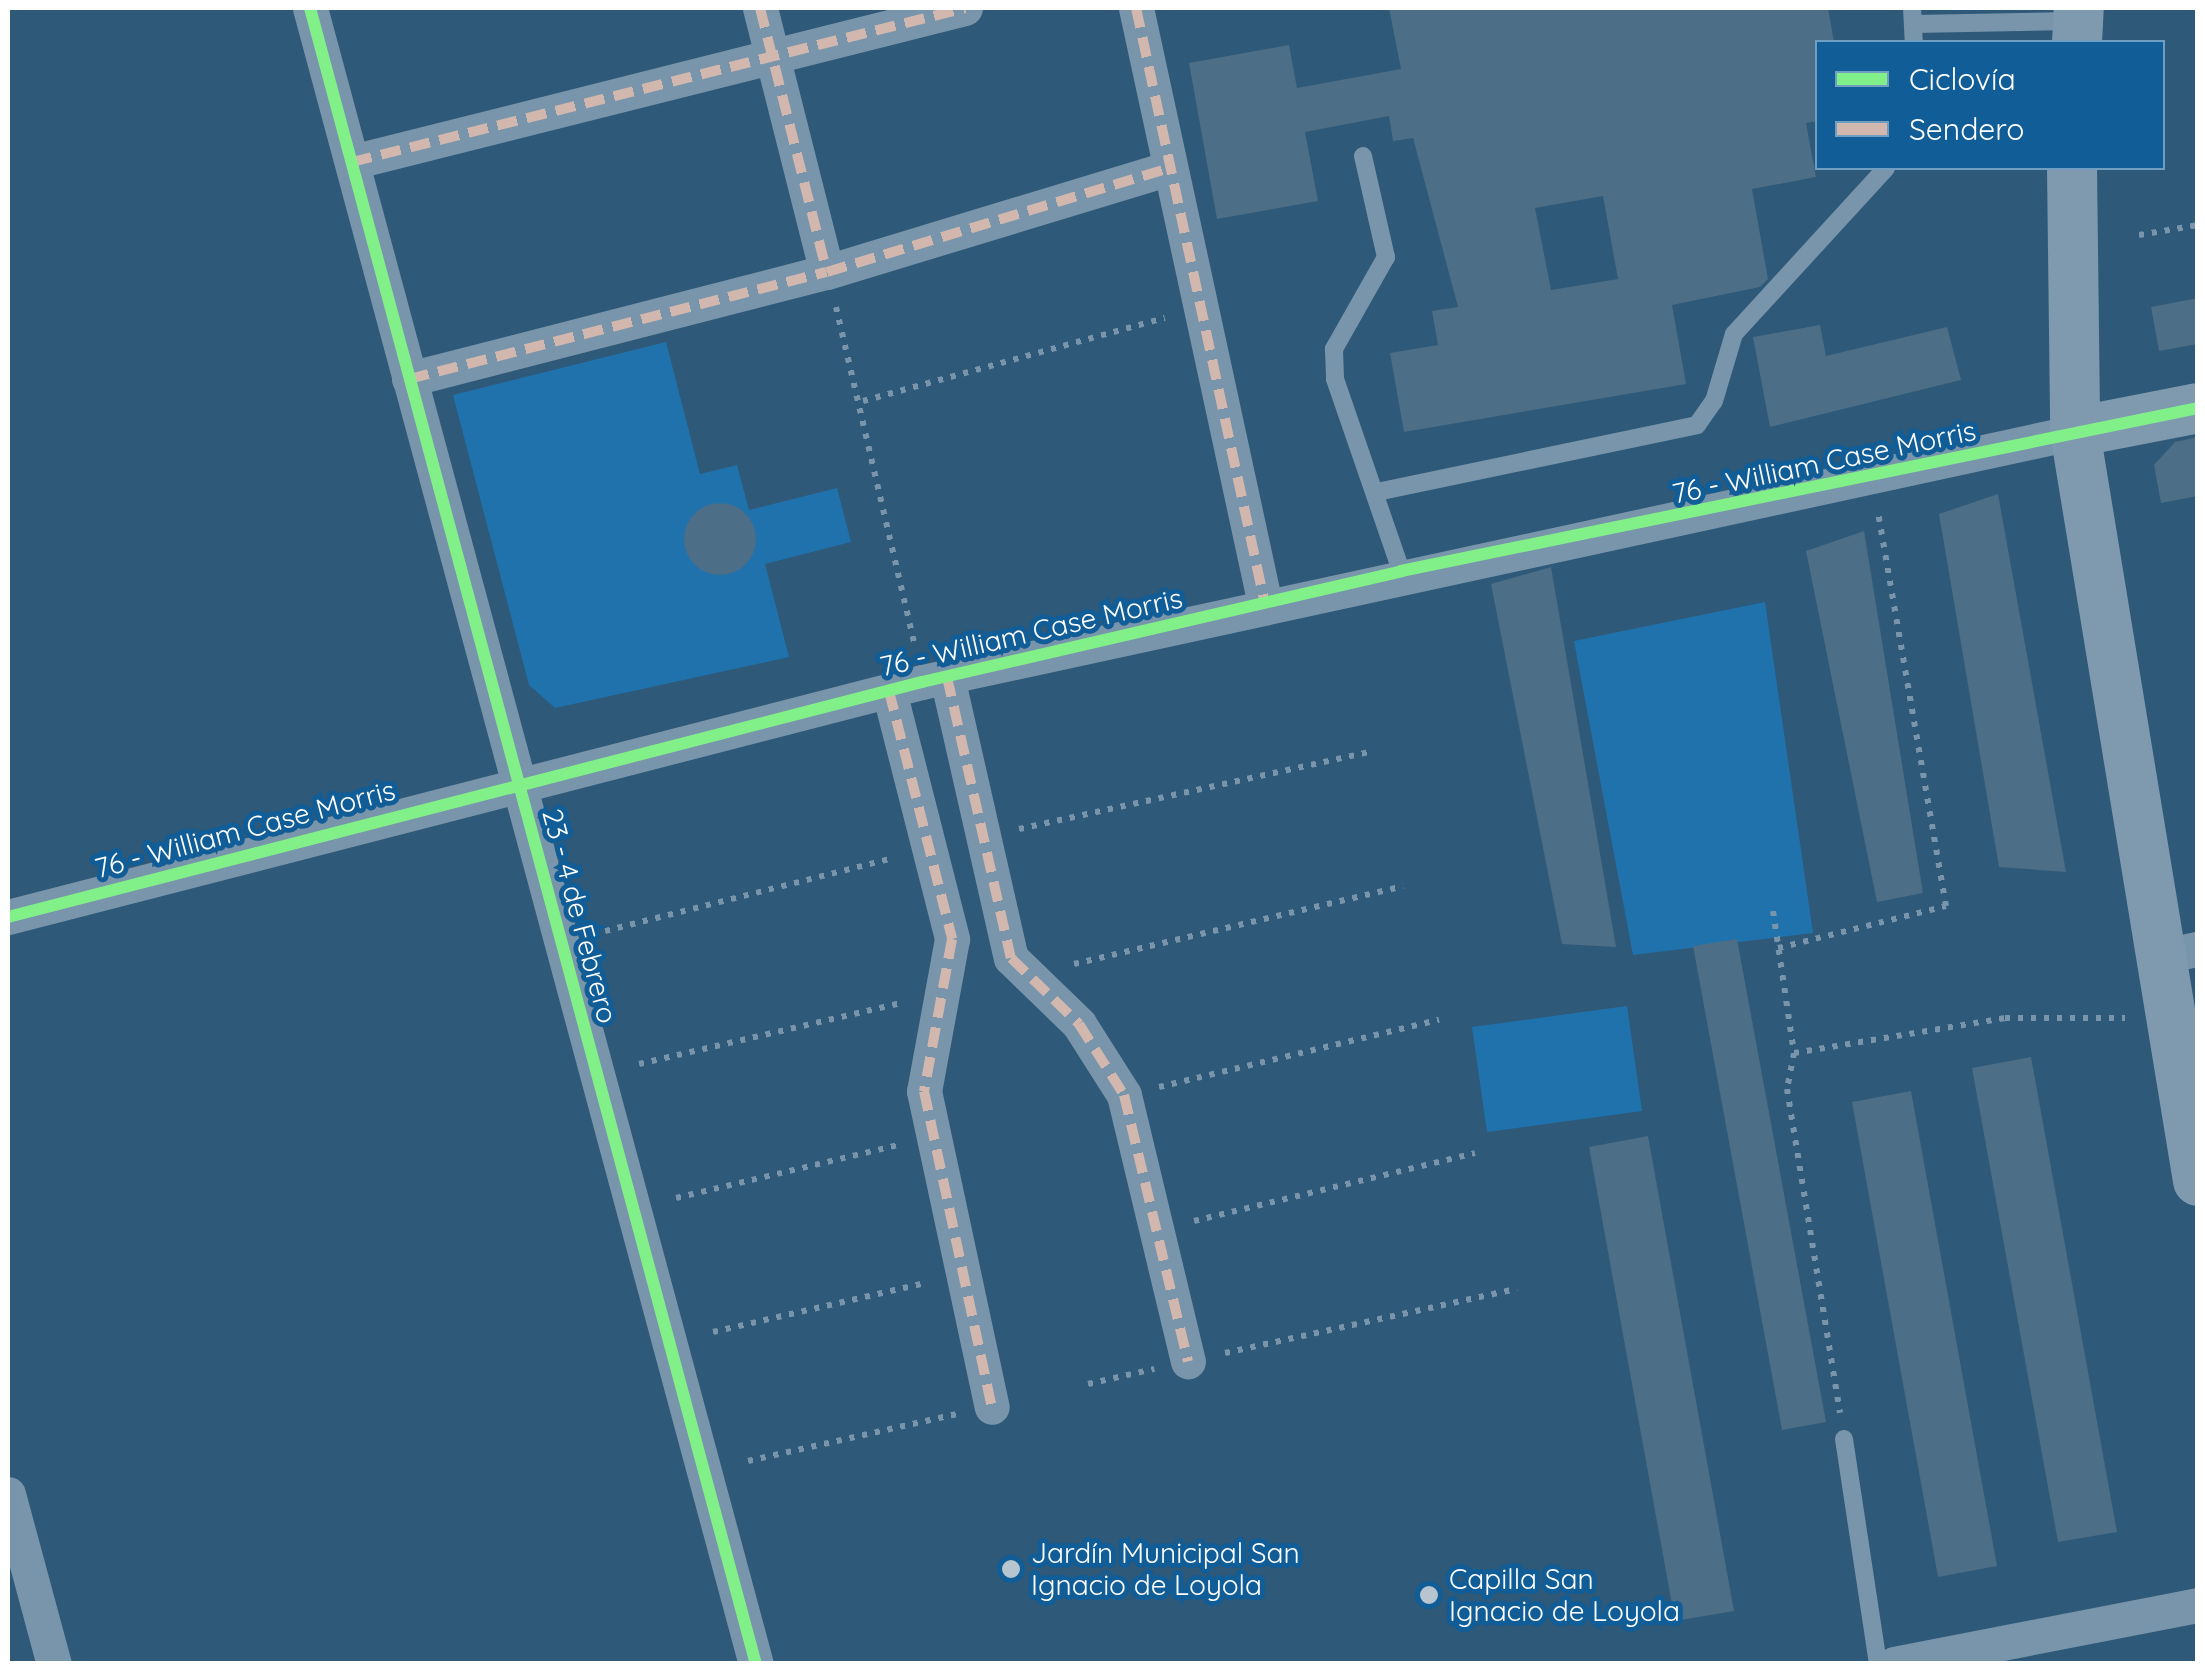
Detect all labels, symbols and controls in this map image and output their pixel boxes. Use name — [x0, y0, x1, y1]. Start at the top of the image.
legend — [1815, 40, 2165, 170]
text: Ciclovía — [1909, 60, 2016, 98]
text: Sendero — [1909, 110, 2024, 148]
street label: 76 - William Case Morris — [1669, 413, 1979, 511]
street label: 76 - William Case Morris — [876, 581, 1186, 683]
street label: 76 - William Case Morris — [91, 773, 399, 885]
street label: 23 - 4 de Febrero — [535, 805, 625, 1027]
place label: Jardín Municipal San Ignacio de Loyola — [1031, 1536, 1300, 1602]
marker: Jardín Municipal San Ignacio de Loyola — [1000, 1558, 1022, 1580]
place label: Capilla San Ignacio de Loyola — [1449, 1562, 1680, 1628]
marker: Capilla San Ignacio de Loyola — [1418, 1584, 1440, 1606]

